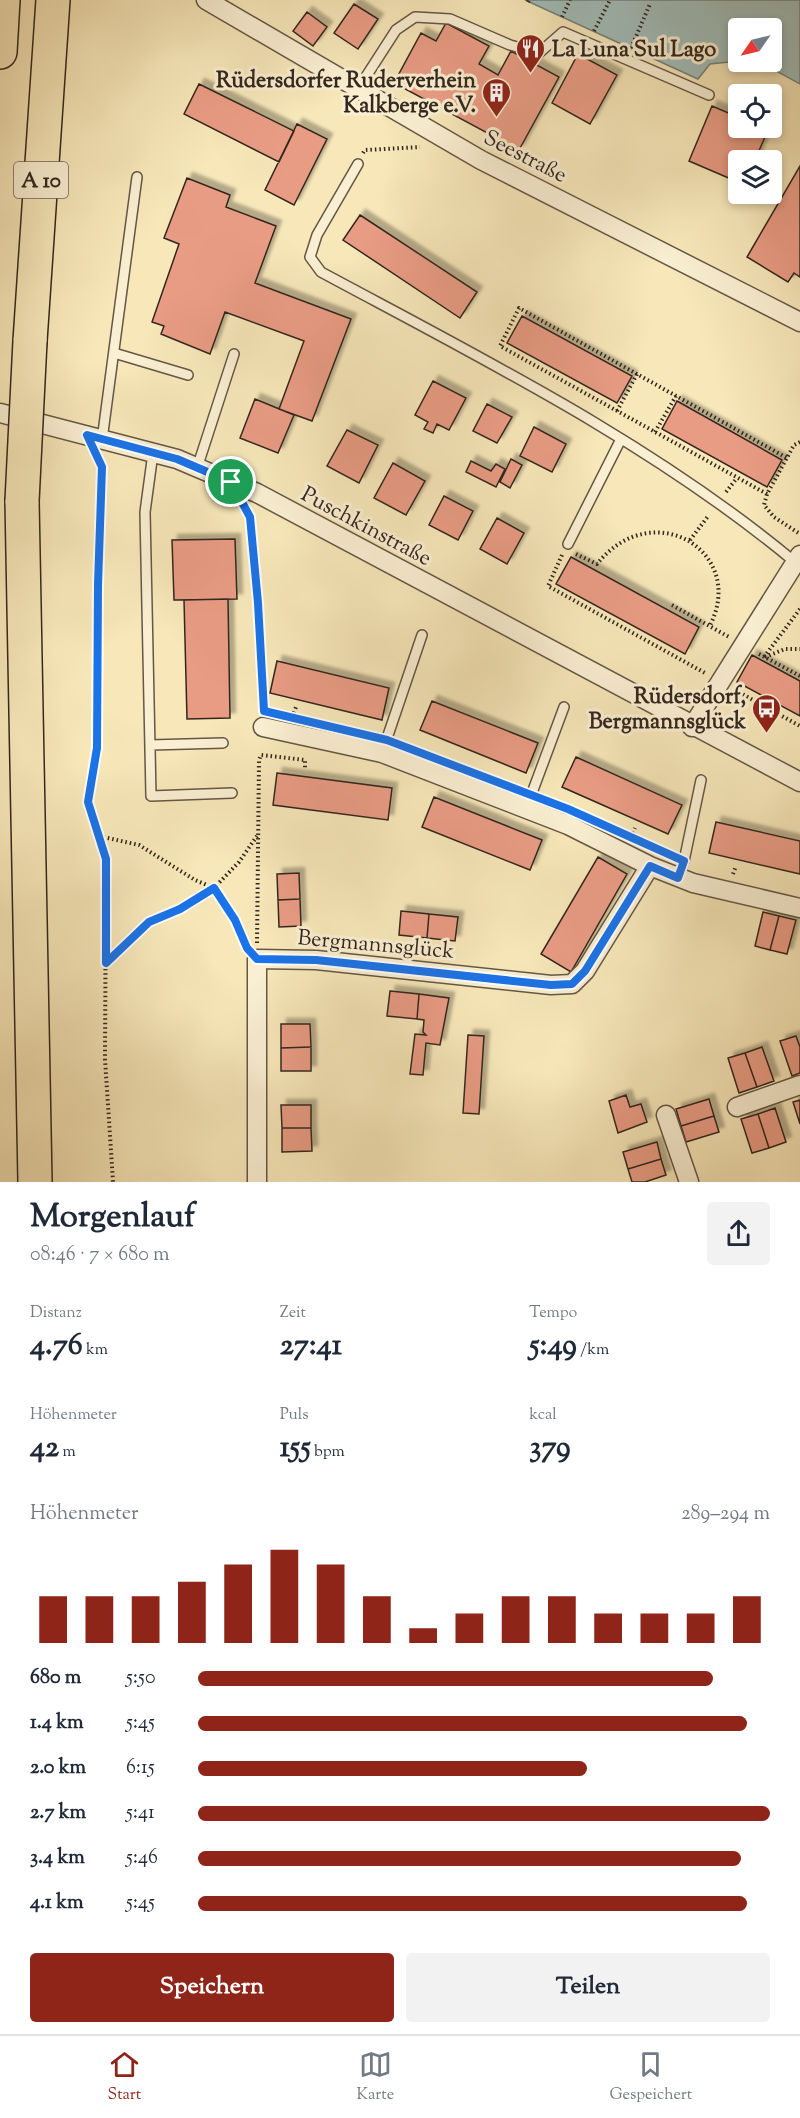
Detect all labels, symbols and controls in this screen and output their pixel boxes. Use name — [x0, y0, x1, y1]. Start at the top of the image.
north arrow — [728, 18, 782, 72]
map controls — [728, 18, 782, 204]
restaurant icon: La Luna Sul Lago — [515, 32, 547, 74]
place label: La Luna Sul Lago — [552, 35, 716, 67]
place label: Rüdersdorfer Ruderverhein Kalkberge e.V. — [216, 66, 476, 123]
building icon: Rüdersdorfer Ruderverhein Kalkberge e.V. — [481, 76, 513, 118]
button: locate — [728, 84, 782, 138]
street label: Seestraße — [477, 123, 572, 192]
button: layers — [728, 150, 782, 204]
road number: A 10 — [14, 162, 68, 198]
pin — [205, 456, 256, 507]
icon: arrive — [214, 465, 247, 498]
street label: Puschkinstraße — [295, 480, 437, 576]
place label: Rüdersdorf, Bergmannsglück — [589, 682, 746, 739]
bus stop icon: Rüdersdorf, Bergmannsglück — [751, 692, 783, 734]
street label: Bergmannsglück — [296, 923, 455, 969]
text: Morgenlauf — [30, 1194, 195, 1242]
button: share — [707, 1202, 770, 1265]
text: 08:46 · 7 × 680 m — [30, 1241, 170, 1270]
text: Distanz — [30, 1302, 82, 1325]
text: Zeit — [280, 1302, 306, 1325]
text: Tempo — [529, 1302, 577, 1325]
text: 4.76 — [30, 1325, 83, 1368]
text: 27:41 — [280, 1325, 342, 1368]
text: 5:49 — [529, 1325, 577, 1368]
text: km — [83, 1339, 108, 1362]
text: /km — [577, 1339, 609, 1362]
text: Höhenmeter — [30, 1404, 117, 1427]
text: Puls — [280, 1404, 308, 1427]
text: kcal — [529, 1404, 557, 1427]
text: 42 — [30, 1427, 59, 1470]
text: 155 — [280, 1427, 311, 1470]
text: 379 — [529, 1427, 571, 1470]
text: m — [59, 1441, 76, 1464]
text: bpm — [311, 1441, 345, 1464]
text: Höhenmeter — [30, 1500, 139, 1529]
text: 289–294 m — [681, 1500, 770, 1529]
text: 680 m — [30, 1664, 81, 1693]
text: 5:50 — [126, 1664, 155, 1693]
text: 1.4 km — [30, 1709, 84, 1738]
text: 5:45 — [126, 1709, 155, 1738]
text: 2.0 km — [30, 1754, 86, 1783]
text: 6:15 — [126, 1754, 155, 1783]
text: 2.7 km — [30, 1799, 86, 1828]
text: 5:41 — [126, 1799, 155, 1828]
text: 3.4 km — [30, 1844, 85, 1873]
text: 5:46 — [126, 1844, 158, 1873]
text: 4.1 km — [30, 1889, 84, 1918]
text: 5:45 — [126, 1889, 155, 1918]
button: Speichern — [30, 1953, 394, 2022]
button: Teilen — [406, 1953, 770, 2022]
tab: Start — [108, 2048, 141, 2107]
tab: Karte — [356, 2048, 394, 2107]
tab: Gespeichert — [609, 2048, 692, 2107]

